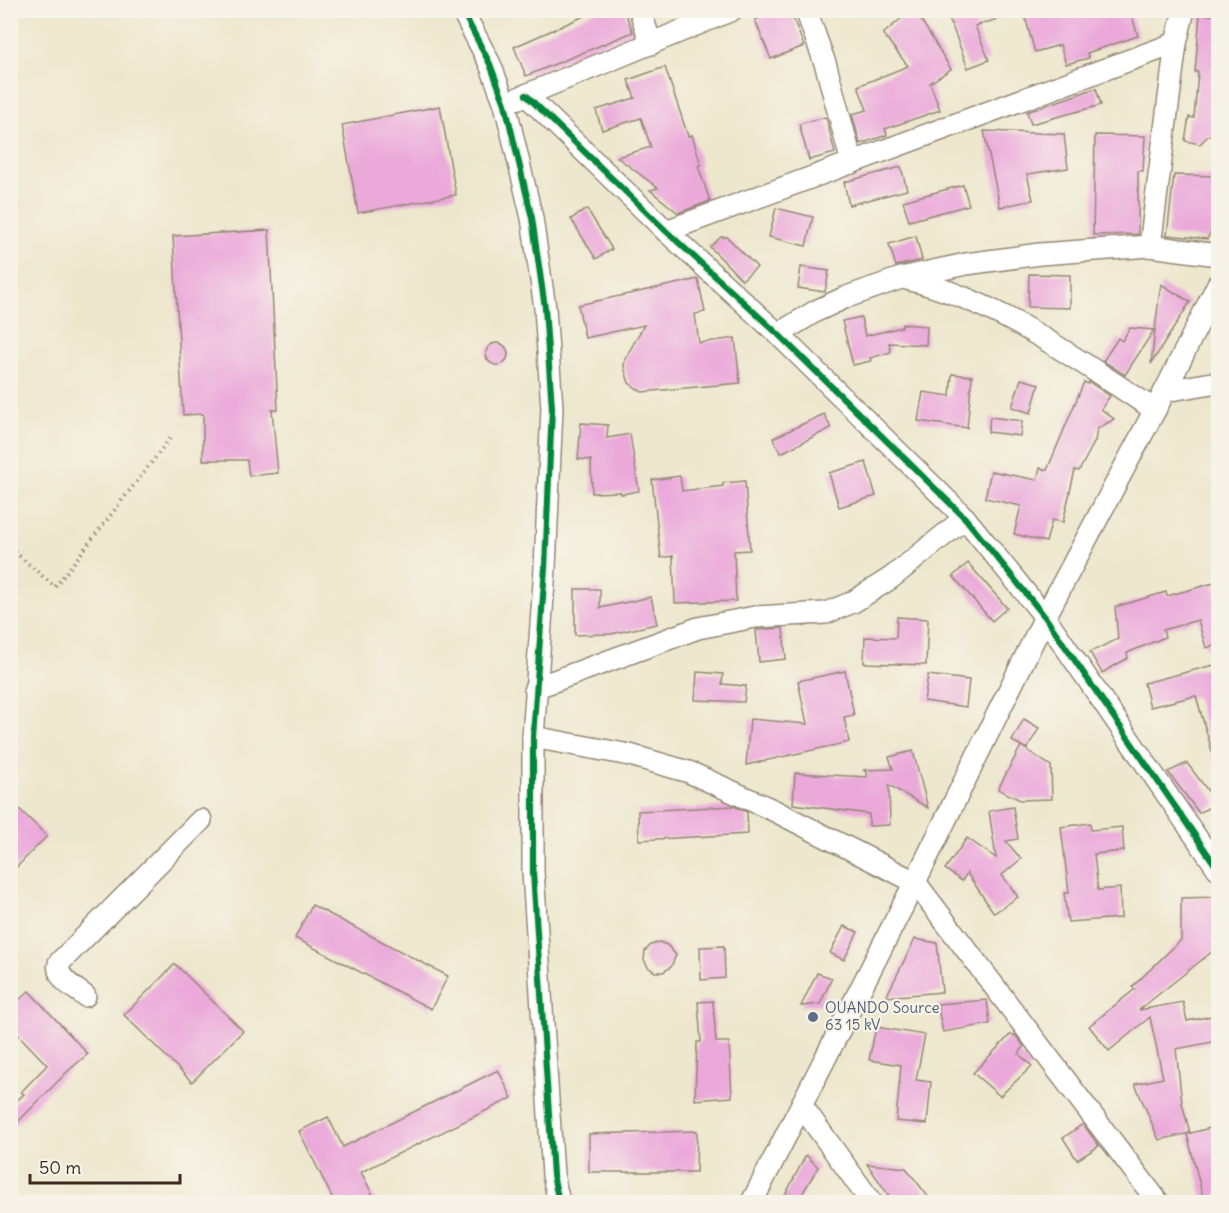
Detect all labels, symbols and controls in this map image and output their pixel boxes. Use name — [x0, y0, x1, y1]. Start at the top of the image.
place label: OUANDO Source 63 15 kV — [825, 998, 940, 1034]
marker: OUANDO Source 63 15 kV — [806, 1010, 820, 1024]
scale bar — [30, 1147, 180, 1185]
text: 50 m — [39, 1156, 81, 1179]

